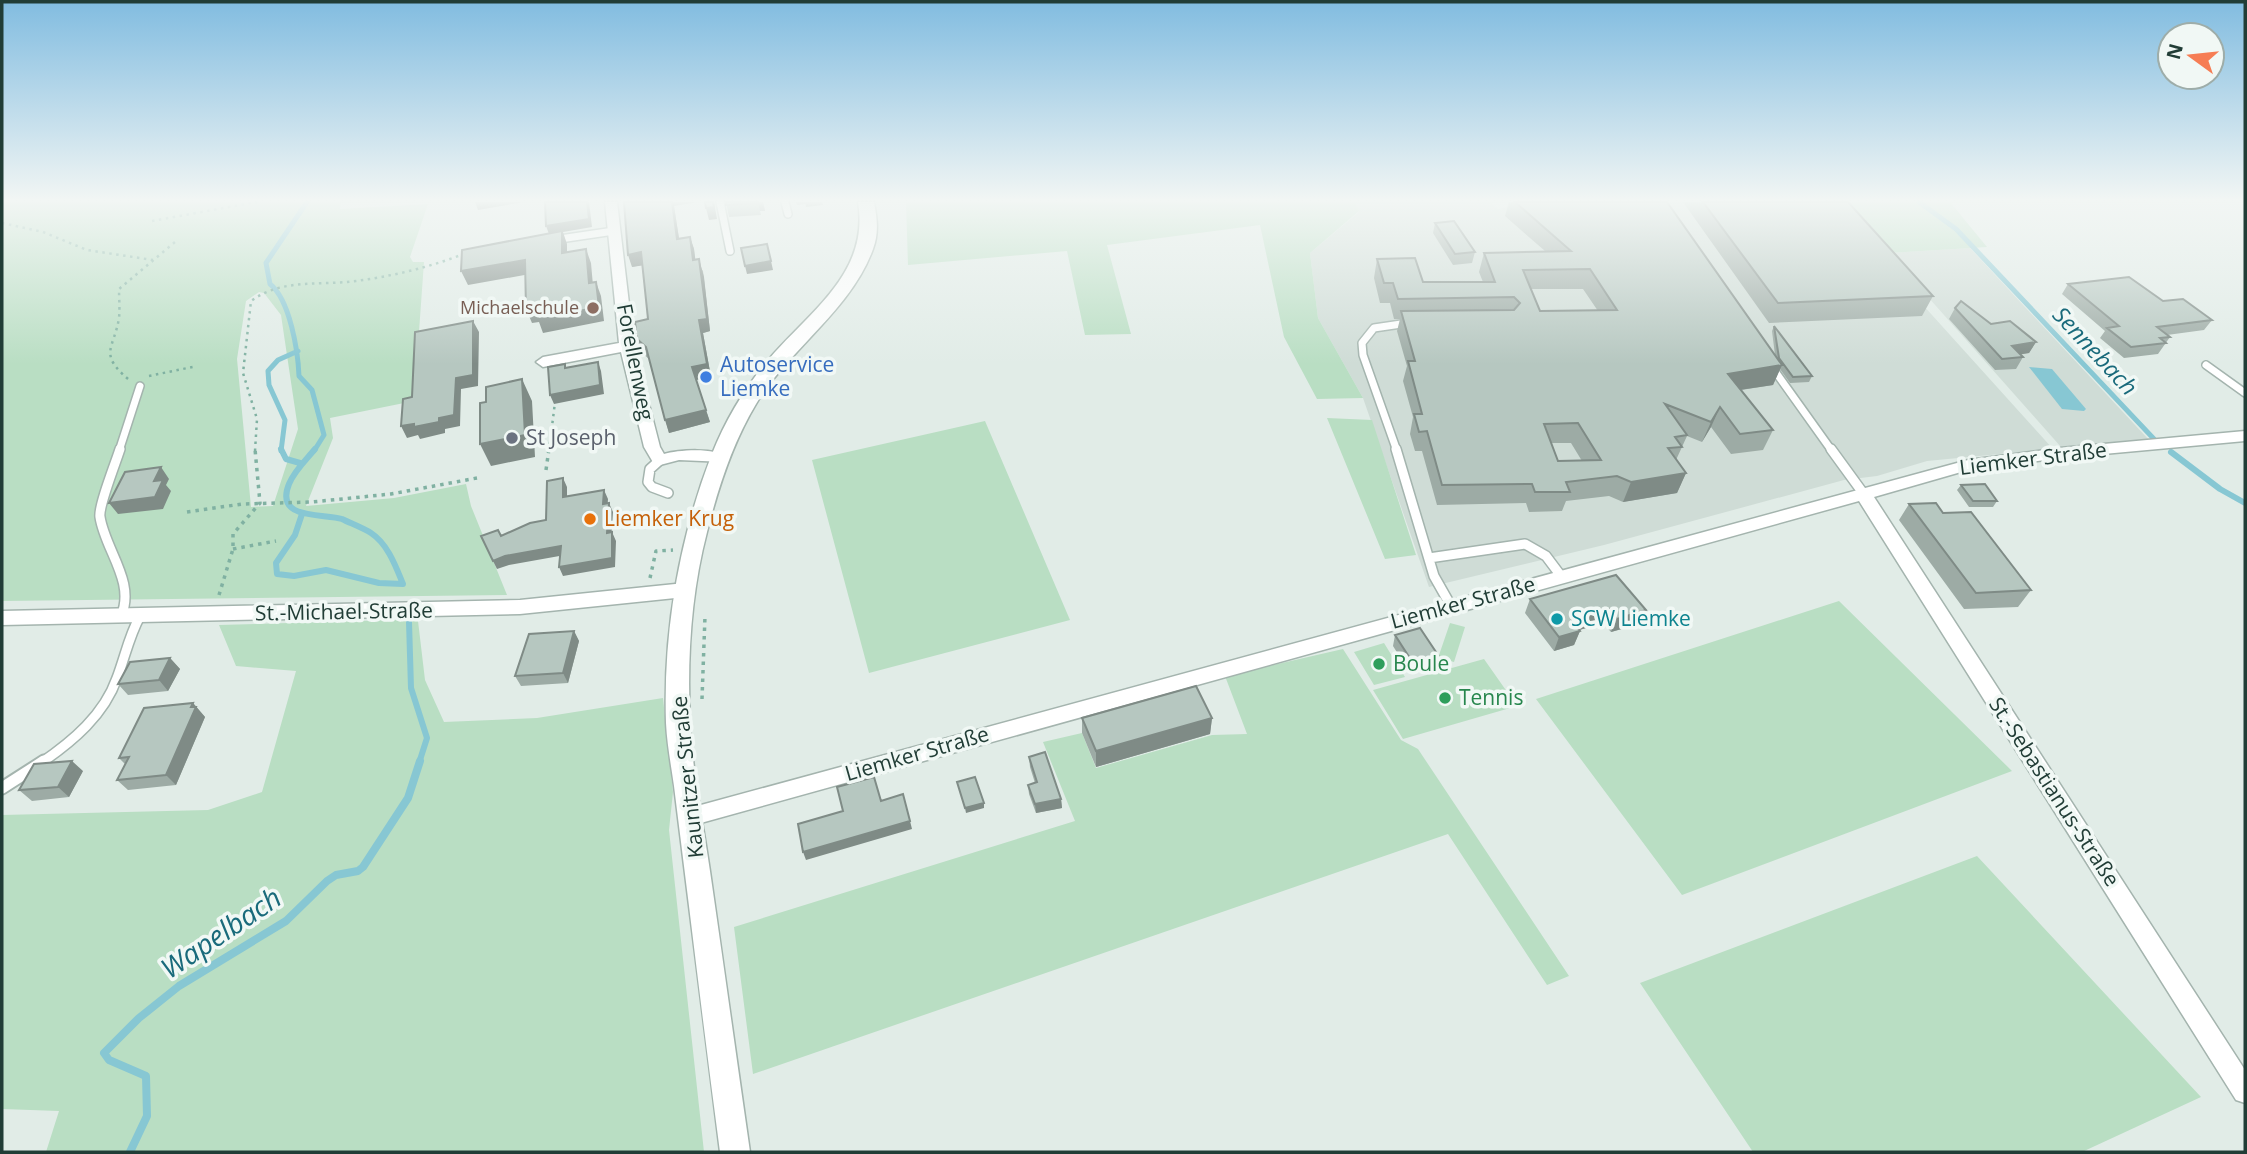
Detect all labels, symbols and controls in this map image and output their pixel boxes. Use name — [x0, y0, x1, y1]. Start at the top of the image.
north arrow — [2156, 21, 2226, 91]
text: N — [2160, 41, 2189, 62]
place label: Michaelschule — [460, 295, 579, 319]
water label: Sennebach — [2046, 299, 2145, 402]
marker: Michaelschule — [585, 300, 601, 316]
street label: Forellenweg — [611, 301, 661, 423]
place label: Autoservice Liemke — [720, 350, 834, 402]
marker: Autoservice Liemke — [698, 369, 714, 385]
place label: St Joseph — [526, 423, 616, 451]
marker: St Joseph — [504, 430, 520, 446]
street label: Liemker Straße — [1957, 435, 2108, 481]
place label: Liemker Krug — [604, 504, 734, 532]
marker: Liemker Krug — [582, 511, 598, 527]
street label: Liemker Straße — [1387, 569, 1538, 635]
street label: St.-Michael-Straße — [255, 595, 433, 627]
place label: SCW Liemke — [1571, 604, 1691, 632]
marker: SCW Liemke — [1549, 611, 1565, 627]
place label: Boule — [1393, 649, 1449, 677]
marker: Boule — [1371, 656, 1387, 672]
place label: Tennis — [1459, 683, 1523, 711]
marker: Tennis — [1437, 690, 1453, 706]
street label: St.-Sebastianus-Straße — [1983, 691, 2127, 891]
street label: Kaunitzer Straße — [665, 695, 709, 860]
street label: Liemker Straße — [841, 719, 992, 787]
water label: Wapelbach — [153, 878, 288, 986]

